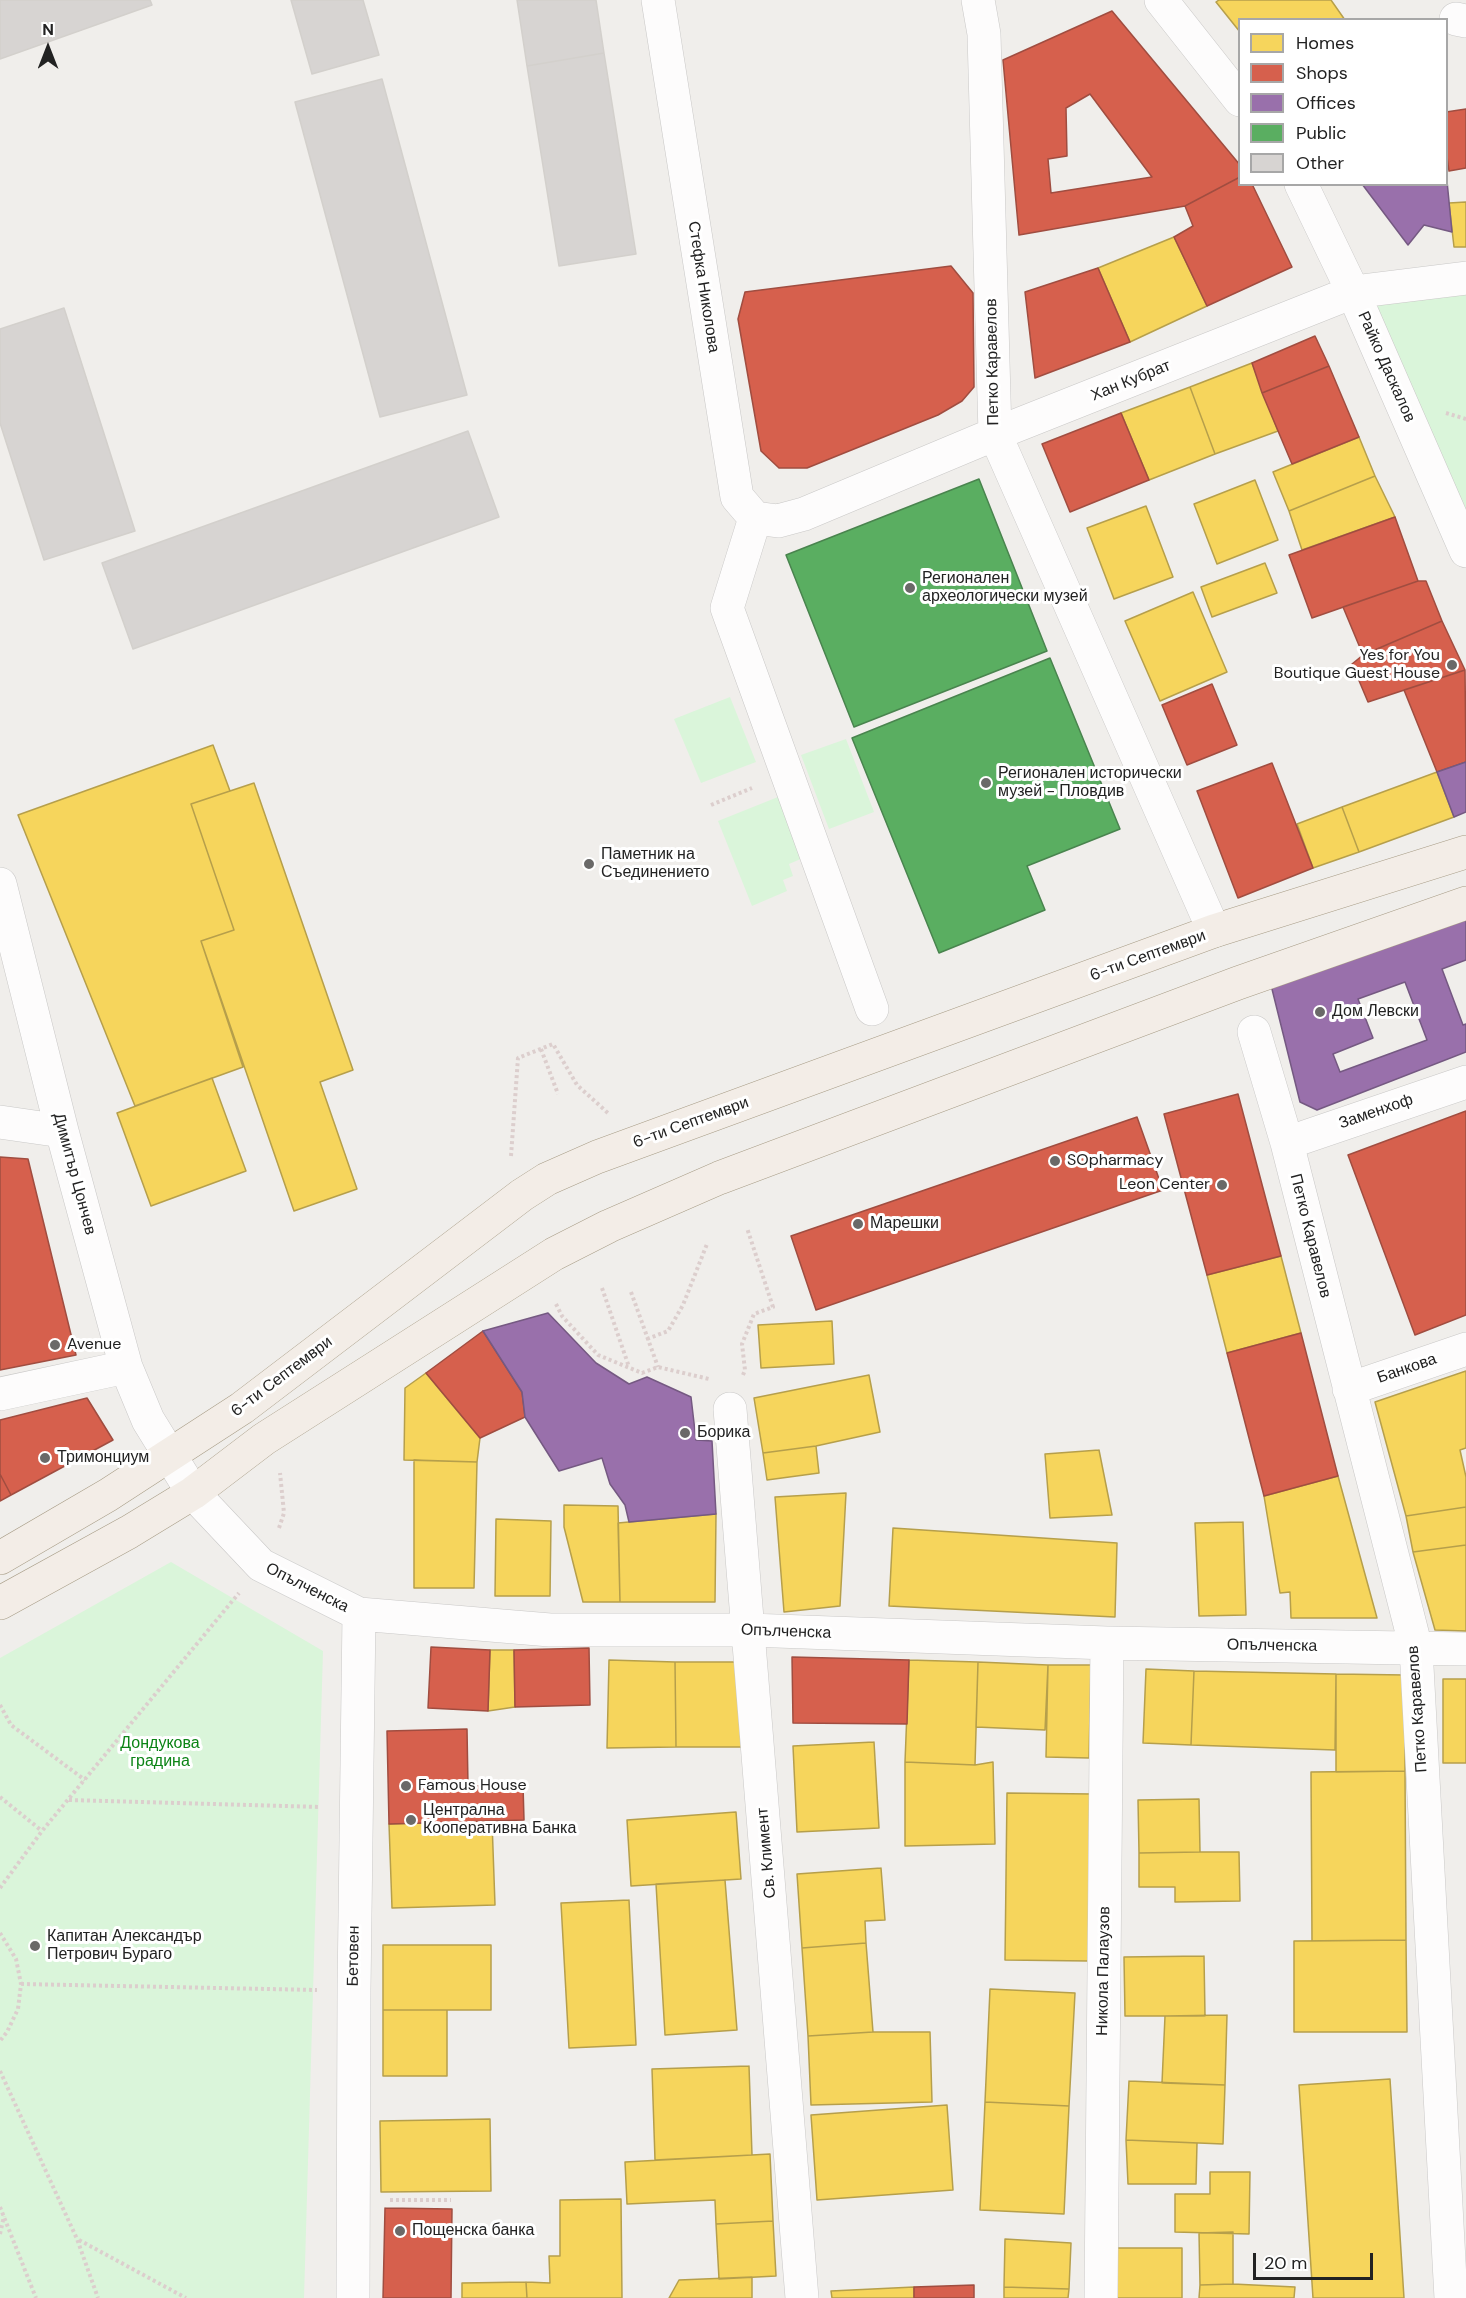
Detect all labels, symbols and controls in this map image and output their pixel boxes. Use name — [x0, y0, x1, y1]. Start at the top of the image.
north arrow — [18, 18, 78, 78]
legend — [1238, 18, 1448, 186]
text: N — [42, 19, 54, 40]
text: Homes — [1296, 31, 1354, 55]
text: Shops — [1296, 61, 1348, 85]
text: Offices — [1296, 91, 1356, 115]
text: Public — [1296, 121, 1347, 145]
text: Other — [1296, 151, 1344, 175]
street label: Стефка Николова — [683, 220, 723, 354]
street label: Петко Каравелов — [982, 298, 1004, 426]
street label: Райко Даскалов — [1353, 309, 1419, 425]
street label: Хан Кубрат — [1088, 356, 1174, 406]
place label: Регионален археологически музей — [922, 569, 1088, 607]
marker: Регионален археологически музей — [903, 581, 917, 595]
place label: Yes for You Boutique Guest House — [1274, 646, 1440, 684]
marker: Yes for You Boutique Guest House — [1445, 658, 1459, 672]
place label: Регионален исторически музей - Пловдив — [998, 764, 1182, 802]
marker: Регионален исторически музей - Пловдив — [979, 776, 993, 790]
place label: Паметник на Съединението — [601, 845, 709, 883]
marker: Паметник на Съединението — [582, 857, 596, 871]
street label: 6-ти Септември — [1088, 926, 1208, 986]
place label: Дом Левски — [1332, 1002, 1419, 1022]
marker: Дом Левски — [1313, 1005, 1327, 1019]
street label: Заменхоф — [1336, 1090, 1416, 1134]
street label: 6-ти Септември — [631, 1093, 751, 1153]
street label: Димитър Цончев — [48, 1111, 100, 1237]
place label: SOpharmacy — [1067, 1151, 1164, 1171]
marker: SOpharmacy — [1048, 1154, 1062, 1168]
street label: Петко Каравелов — [1285, 1172, 1335, 1300]
place label: Leon Center — [1119, 1175, 1210, 1195]
marker: Leon Center — [1215, 1178, 1229, 1192]
place label: Марешки — [870, 1214, 939, 1234]
marker: Марешки — [851, 1217, 865, 1231]
street label: 6-ти Септември — [228, 1333, 336, 1421]
place label: Avenue — [67, 1335, 121, 1355]
marker: Avenue — [48, 1338, 62, 1352]
street label: Банкова — [1375, 1350, 1439, 1388]
place label: Борика — [697, 1423, 750, 1443]
marker: Борика — [678, 1426, 692, 1440]
place label: Тримонциум — [57, 1448, 149, 1468]
marker: Тримонциум — [38, 1451, 52, 1465]
street label: Опълченска — [262, 1559, 352, 1617]
street label: Опълченска — [740, 1621, 832, 1643]
street label: Опълченска — [1227, 1636, 1317, 1656]
street label: Петко Каравелов — [1404, 1645, 1432, 1773]
park label: Дондукова градина — [120, 1734, 200, 1772]
place label: Famous House — [418, 1776, 527, 1796]
marker: Famous House — [399, 1779, 413, 1793]
place label: Централна Кооперативна Банка — [423, 1801, 576, 1839]
street label: Св. Климент — [753, 1807, 781, 1899]
marker: Централна Кооперативна Банка — [404, 1813, 418, 1827]
street label: Никола Палаузов — [1093, 1906, 1115, 2036]
street label: Бетовен — [344, 1925, 364, 1987]
place label: Капитан Александър Петрович Бураго — [47, 1927, 202, 1965]
marker: Капитан Александър Петрович Бураго — [28, 1939, 42, 1953]
place label: Пощенска банка — [412, 2221, 534, 2241]
marker: Пощенска банка — [393, 2224, 407, 2238]
scale bar — [1256, 2241, 1376, 2279]
text: 20 m — [1264, 2251, 1307, 2275]

